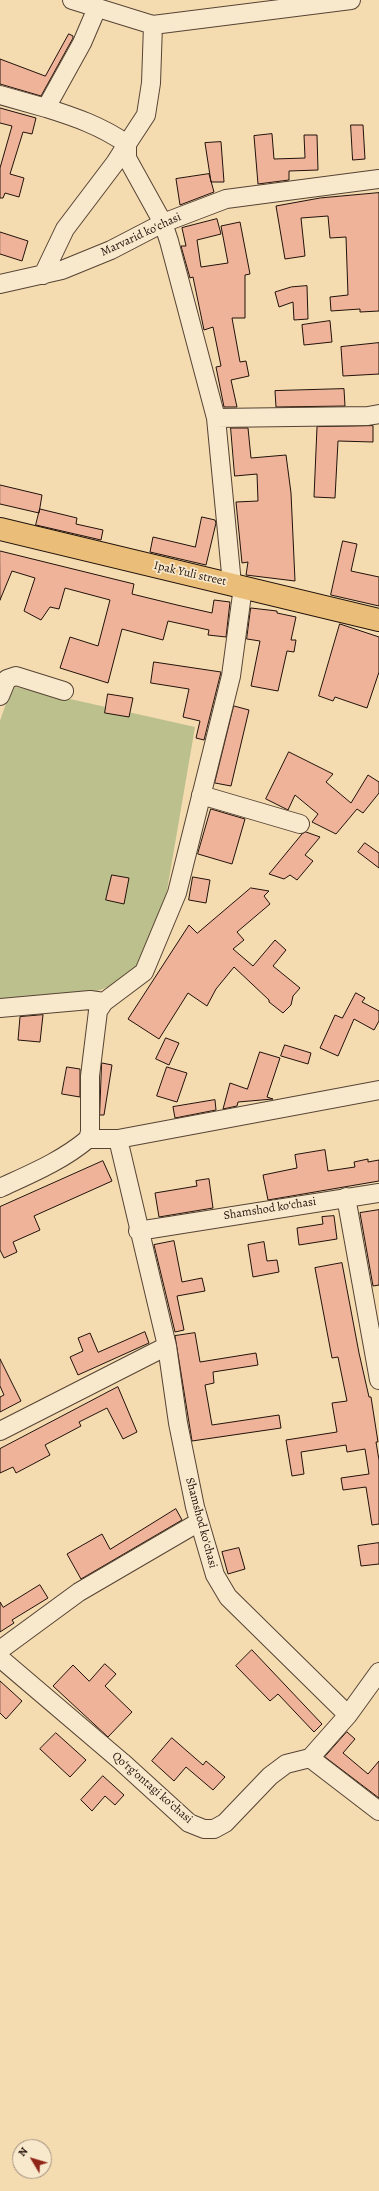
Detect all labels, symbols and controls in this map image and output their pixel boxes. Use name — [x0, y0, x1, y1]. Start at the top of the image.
street label: Marvarid koʻchasi — [99, 210, 183, 260]
street label: Ipak Yuli street — [152, 559, 228, 589]
street label: Shamshod koʻchasi — [223, 1195, 317, 1223]
street label: Shamshod koʻchasi — [182, 1476, 220, 1570]
street label: Qoʻrgʻontagi koʻchasi — [109, 1749, 195, 1827]
north arrow — [12, 2139, 52, 2179]
text: N — [15, 2144, 31, 2160]

